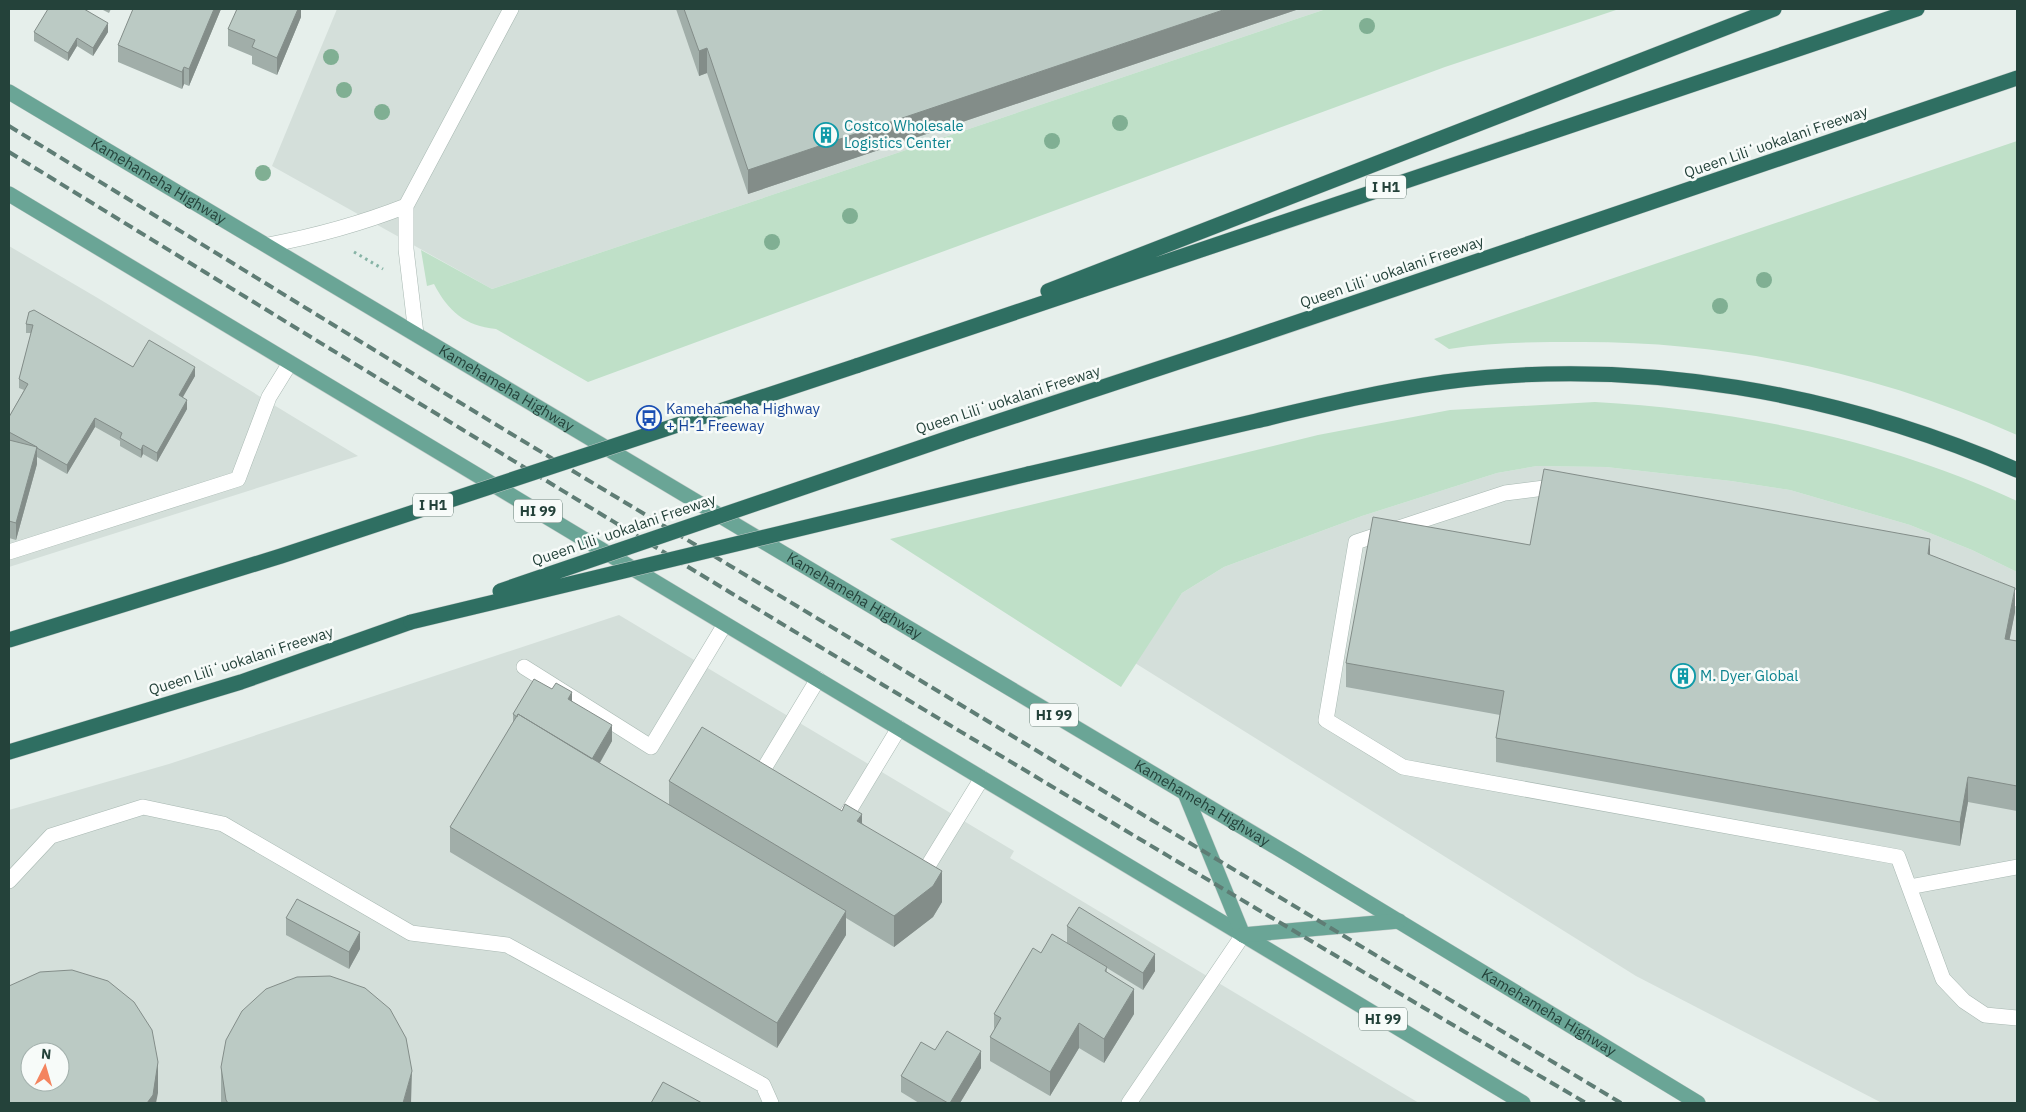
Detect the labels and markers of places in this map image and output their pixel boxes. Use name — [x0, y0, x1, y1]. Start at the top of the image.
place label: Costco Wholesale Logistics Center — [844, 116, 964, 152]
building icon: Costco Wholesale Logistics Center — [813, 122, 839, 148]
place label: Kamehameha Highway + H-1 Freeway — [666, 399, 821, 435]
bus stop icon: Kamehameha Highway + H-1 Freeway — [636, 405, 662, 431]
building icon: M. Dyer Global — [1670, 663, 1696, 689]
place label: M. Dyer Global — [1700, 666, 1798, 685]

